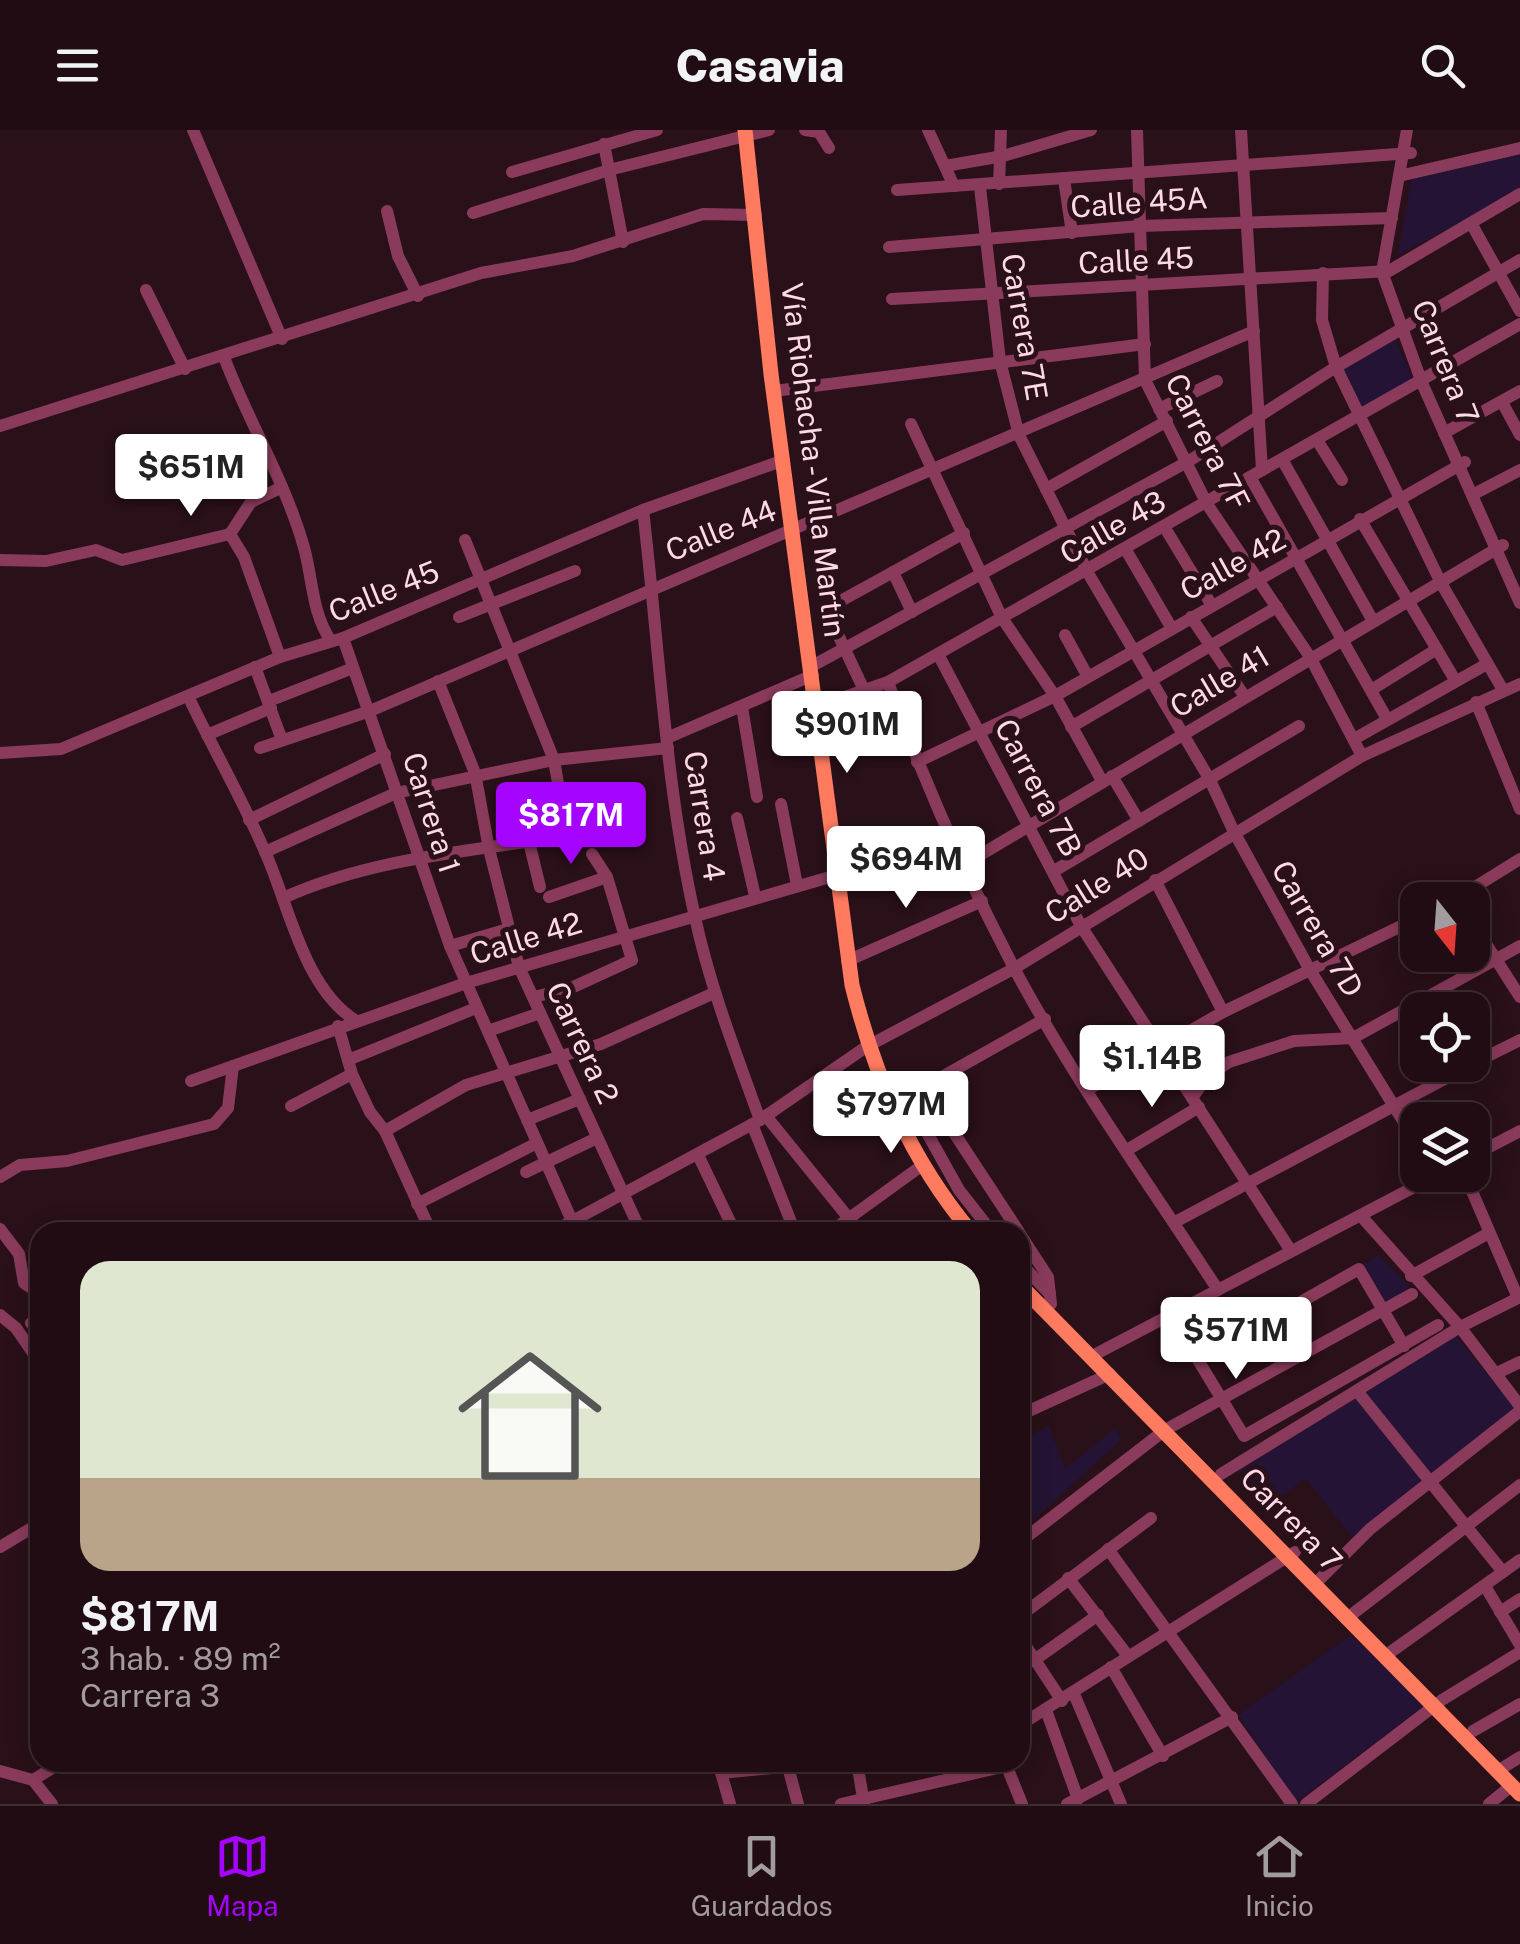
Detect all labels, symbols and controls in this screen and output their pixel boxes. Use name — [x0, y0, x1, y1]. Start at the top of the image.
icon: menu — [50, 38, 105, 93]
icon: search — [1415, 38, 1470, 93]
text: Casavia — [676, 39, 844, 92]
street label: Calle 45A — [1069, 179, 1209, 225]
street label: Calle 45 — [1077, 239, 1195, 281]
street label: Carrera 7E — [994, 250, 1056, 403]
street label: Vía Riohacha - Villa Martín — [774, 281, 854, 639]
street label: Carrera 7 — [1405, 294, 1487, 429]
street label: Carrera 7F — [1158, 367, 1258, 516]
pin: $651M — [121, 434, 261, 519]
text: $651M — [137, 448, 245, 485]
street label: Calle 43 — [1053, 483, 1172, 572]
street label: Calle 44 — [660, 492, 781, 568]
street label: Calle 42 — [1174, 521, 1291, 608]
street label: Calle 45 — [323, 553, 444, 629]
street label: Calle 41 — [1163, 638, 1276, 725]
pin: $901M — [777, 691, 917, 776]
text: $901M — [794, 705, 900, 742]
street label: Carrera 7B — [988, 713, 1090, 862]
street label: Carrera 1 — [396, 748, 468, 877]
street label: Carrera 4 — [677, 748, 733, 883]
pin: $817M — [501, 782, 641, 867]
text: $817M — [518, 796, 624, 833]
pin: $694M — [836, 826, 976, 911]
street label: Calle 40 — [1038, 839, 1155, 931]
text: $694M — [849, 840, 963, 877]
street label: Carrera 7D — [1264, 854, 1371, 1003]
north arrow — [1400, 882, 1490, 972]
map controls — [1400, 882, 1490, 1192]
street label: Calle 42 — [466, 904, 586, 972]
street label: Carrera 2 — [539, 976, 627, 1109]
button: locate — [1400, 992, 1490, 1082]
pin: $1.14B — [1071, 1025, 1233, 1110]
text: $1.14B — [1102, 1039, 1202, 1076]
pin: $797M — [821, 1071, 961, 1156]
text: $797M — [835, 1085, 947, 1122]
button: layers — [1400, 1102, 1490, 1192]
pin: $571M — [1166, 1297, 1306, 1382]
text: $571M — [1183, 1311, 1289, 1348]
icon: home — [440, 1326, 620, 1506]
street label: Carrera 7 — [1233, 1460, 1350, 1579]
text: $817M — [80, 1591, 220, 1640]
text: 3 hab. · 89 m² — [80, 1640, 280, 1677]
text: Carrera 3 — [80, 1677, 220, 1714]
tab: Mapa — [206, 1829, 278, 1922]
tab: Guardados — [691, 1829, 833, 1922]
tab: Inicio — [1245, 1829, 1314, 1922]

